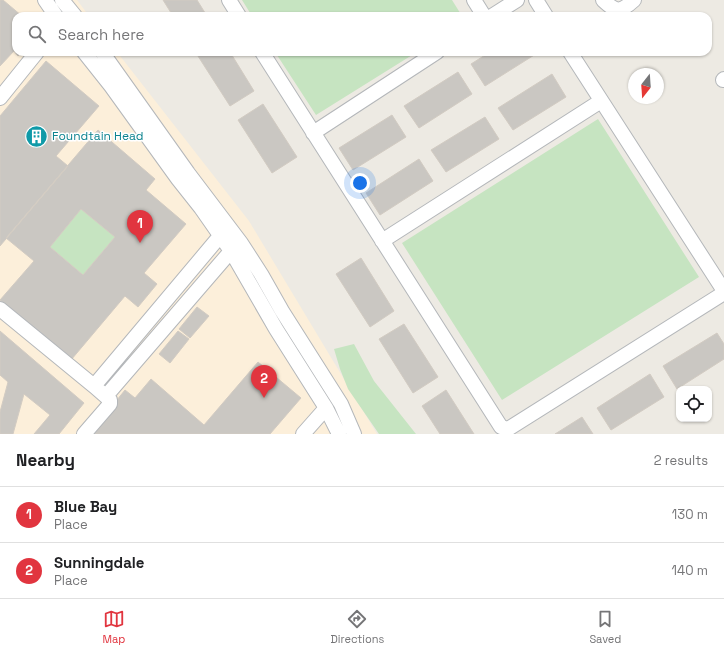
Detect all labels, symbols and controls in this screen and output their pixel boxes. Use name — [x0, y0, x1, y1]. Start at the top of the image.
search box — [12, 12, 712, 56]
icon: search — [26, 23, 48, 45]
text: Search here — [58, 25, 144, 44]
north arrow — [628, 68, 664, 104]
building icon: Foundtain Head — [23, 123, 49, 149]
place label: Foundtain Head — [52, 128, 143, 144]
your location — [350, 173, 370, 193]
pin: 1 — [127, 210, 153, 243]
pin: 2 — [251, 365, 277, 398]
map controls — [676, 386, 712, 422]
button: locate — [676, 386, 712, 422]
text: Nearby — [16, 449, 75, 471]
text: 2 results — [654, 452, 708, 469]
text: Blue Bay — [54, 497, 117, 516]
text: 1 — [26, 506, 32, 523]
text: 130 m — [672, 506, 708, 523]
text: Place — [54, 516, 88, 533]
text: Sunningdale — [54, 553, 145, 572]
text: 2 — [25, 562, 33, 579]
text: 140 m — [672, 562, 708, 579]
text: Place — [54, 572, 88, 589]
tab: Map — [103, 608, 125, 646]
tab: Directions — [330, 608, 384, 646]
tab: Saved — [589, 608, 621, 646]

